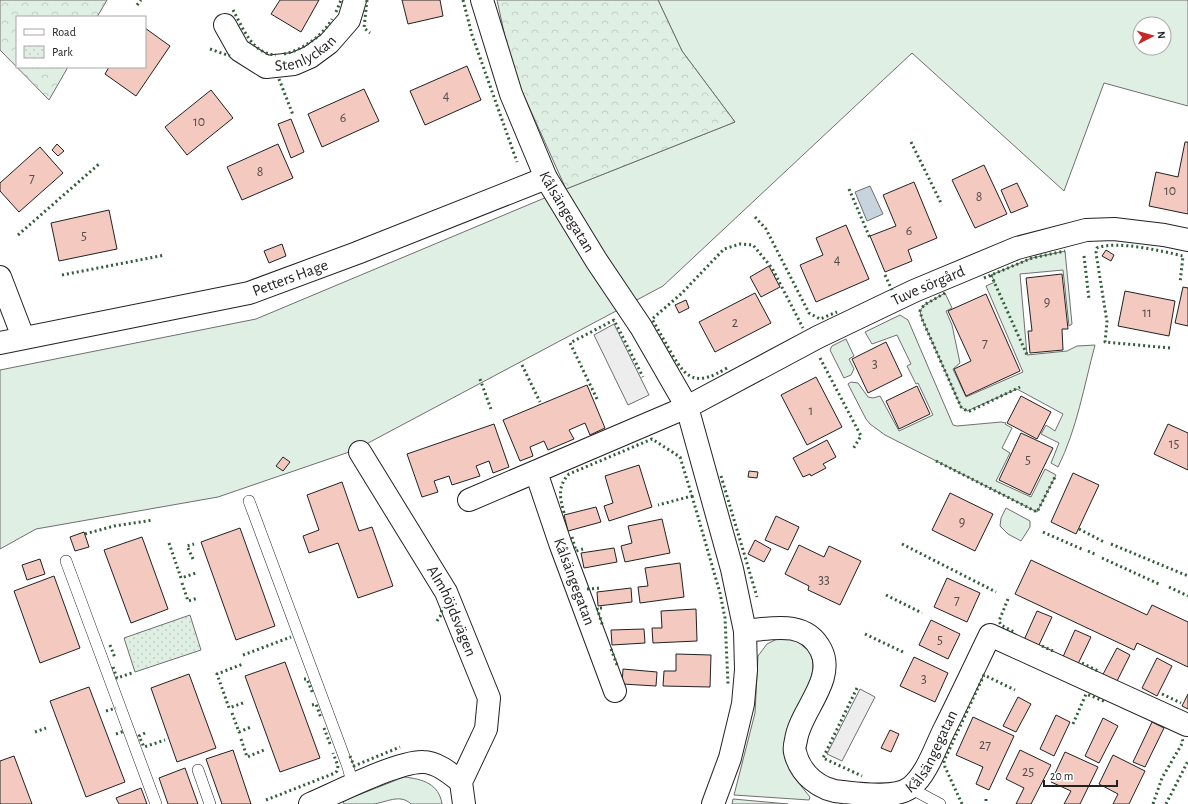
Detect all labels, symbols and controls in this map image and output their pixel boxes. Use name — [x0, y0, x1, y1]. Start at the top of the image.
legend — [16, 16, 146, 68]
north arrow — [1132, 16, 1172, 56]
text: Road — [52, 26, 76, 38]
text: N — [1156, 31, 1167, 39]
street label: Stenlyckan — [274, 33, 340, 74]
text: Park — [52, 46, 73, 58]
house number: 4 — [443, 89, 450, 103]
house number: 6 — [340, 111, 346, 125]
house number: 10 — [193, 115, 205, 129]
house number: 8 — [257, 165, 263, 179]
street label: Kålsängegatan — [536, 169, 597, 255]
house number: 7 — [29, 171, 35, 185]
house number: 10 — [1164, 184, 1176, 198]
house number: 8 — [976, 190, 982, 204]
house number: 6 — [906, 224, 912, 238]
house number: 5 — [81, 229, 87, 243]
house number: 4 — [834, 253, 841, 267]
street label: Petters Hage — [250, 256, 330, 299]
street label: Tuve sörgård — [889, 263, 967, 309]
house number: 9 — [1044, 295, 1050, 309]
house number: 11 — [1142, 306, 1152, 320]
house number: 2 — [732, 316, 738, 330]
house number: 7 — [982, 336, 988, 350]
house number: 3 — [872, 357, 878, 371]
house number: 1 — [809, 404, 813, 418]
house number: 15 — [1169, 437, 1179, 451]
house number: 5 — [1025, 453, 1031, 467]
house number: 9 — [959, 515, 965, 529]
street label: Kålsängegatan — [551, 536, 598, 627]
street label: Almhöjdsvägen — [424, 563, 479, 659]
house number: 33 — [818, 573, 830, 587]
house number: 7 — [954, 593, 960, 607]
house number: 5 — [937, 633, 943, 647]
house number: 3 — [921, 672, 927, 686]
street label: Kålsängegatan — [902, 708, 960, 796]
house number: 27 — [979, 738, 991, 752]
scale bar — [1044, 762, 1117, 788]
house number: 25 — [1022, 765, 1034, 779]
text: 20 m — [1050, 770, 1073, 782]

